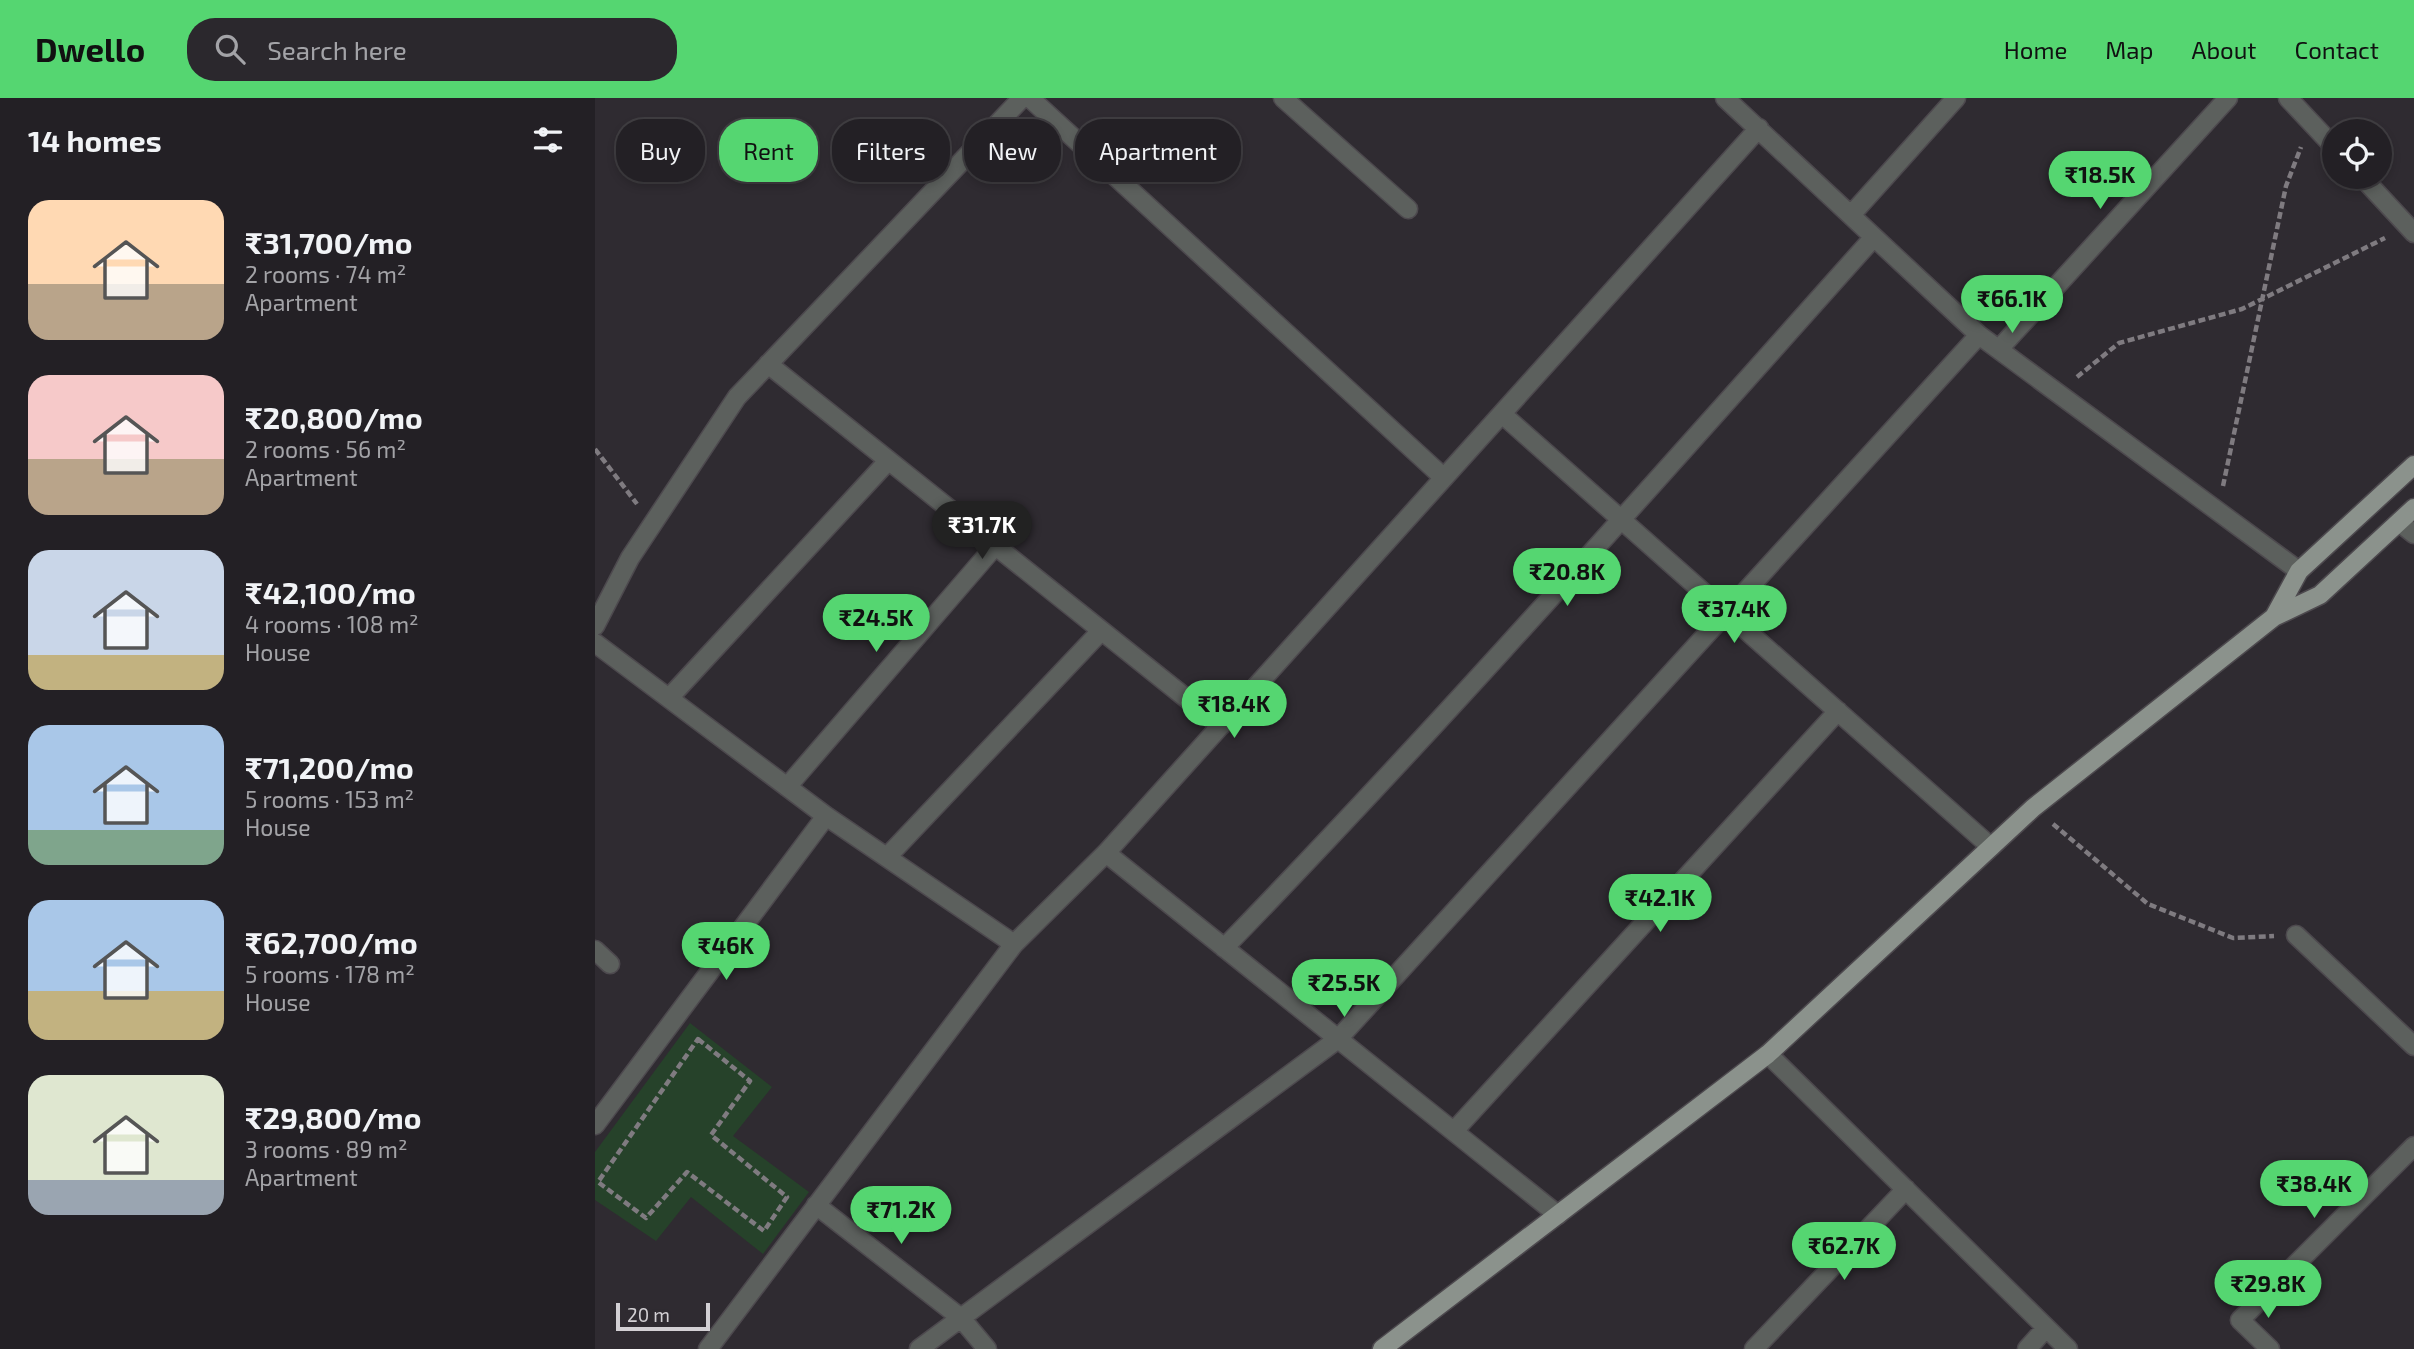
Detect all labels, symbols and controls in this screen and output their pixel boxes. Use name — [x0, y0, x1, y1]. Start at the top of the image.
search box — [187, 18, 677, 81]
text: Dwello — [35, 29, 145, 69]
icon: search — [211, 30, 249, 68]
text: Search here — [267, 34, 407, 65]
text: Home — [2004, 35, 2067, 64]
text: Map — [2105, 35, 2153, 64]
text: About — [2191, 35, 2257, 64]
text: Contact — [2295, 35, 2379, 64]
chip: Buy — [616, 119, 705, 182]
chip: Rent — [719, 119, 818, 182]
chip: Filters — [832, 119, 950, 182]
chip: New — [964, 119, 1061, 182]
chip: Apartment — [1075, 119, 1241, 182]
map controls — [2322, 119, 2392, 189]
button: locate — [2322, 119, 2392, 189]
icon: filters — [529, 121, 567, 159]
text: 14 homes — [28, 122, 162, 158]
pin: ₹18.5K — [2043, 152, 2157, 211]
text: ₹18.5K — [2065, 160, 2135, 188]
text: ₹31,700/mo — [245, 224, 412, 260]
icon: home — [84, 228, 168, 312]
text: 2 rooms · 74 m² — [245, 260, 406, 288]
pin: ₹66.1K — [1955, 275, 2069, 335]
text: ₹66.1K — [1977, 284, 2047, 312]
text: Apartment — [245, 288, 358, 316]
text: ₹20,800/mo — [245, 399, 423, 435]
icon: home — [84, 403, 168, 487]
text: 2 rooms · 56 m² — [245, 435, 406, 463]
text: Apartment — [245, 463, 358, 491]
pin: ₹31.7K — [925, 502, 1039, 561]
text: ₹31.7K — [948, 510, 1016, 538]
pin: ₹20.8K — [1510, 548, 1624, 608]
text: ₹20.8K — [1529, 557, 1605, 585]
text: ₹42,100/mo — [245, 574, 416, 610]
icon: home — [84, 578, 168, 662]
pin: ₹37.4K — [1677, 586, 1791, 645]
pin: ₹24.5K — [819, 594, 933, 654]
text: ₹37.4K — [1698, 594, 1770, 622]
text: ₹24.5K — [839, 603, 913, 631]
text: 4 rooms · 108 m² — [245, 610, 419, 638]
text: House — [245, 638, 311, 666]
pin: ₹18.4K — [1177, 680, 1291, 740]
text: ₹18.4K — [1198, 689, 1270, 717]
text: ₹71,200/mo — [245, 749, 414, 785]
icon: home — [84, 753, 168, 837]
text: 5 rooms · 153 m² — [245, 785, 414, 813]
text: House — [245, 813, 311, 841]
pin: ₹42.1K — [1603, 874, 1717, 934]
text: ₹42.1K — [1625, 883, 1695, 911]
pin: ₹46K — [685, 922, 767, 982]
text: ₹62,700/mo — [245, 924, 418, 960]
icon: home — [84, 928, 168, 1012]
text: ₹46K — [698, 931, 754, 959]
text: 5 rooms · 178 m² — [245, 960, 415, 988]
pin: ₹25.5K — [1287, 960, 1401, 1019]
text: ₹25.5K — [1308, 968, 1380, 996]
text: House — [245, 988, 311, 1016]
text: ₹29,800/mo — [245, 1099, 421, 1135]
icon: home — [84, 1103, 168, 1187]
text: 3 rooms · 89 m² — [245, 1135, 407, 1163]
pin: ₹38.4K — [2257, 1160, 2371, 1220]
text: Apartment — [245, 1163, 358, 1191]
text: ₹38.4K — [2276, 1169, 2352, 1197]
pin: ₹71.2K — [844, 1186, 958, 1246]
text: ₹71.2K — [866, 1195, 936, 1223]
pin: ₹62.7K — [1787, 1222, 1901, 1282]
text: ₹62.7K — [1808, 1231, 1880, 1259]
pin: ₹29.8K — [2211, 1260, 2325, 1320]
text: ₹29.8K — [2230, 1269, 2306, 1297]
scale bar — [616, 1300, 711, 1332]
text: 20 m — [627, 1303, 670, 1326]

